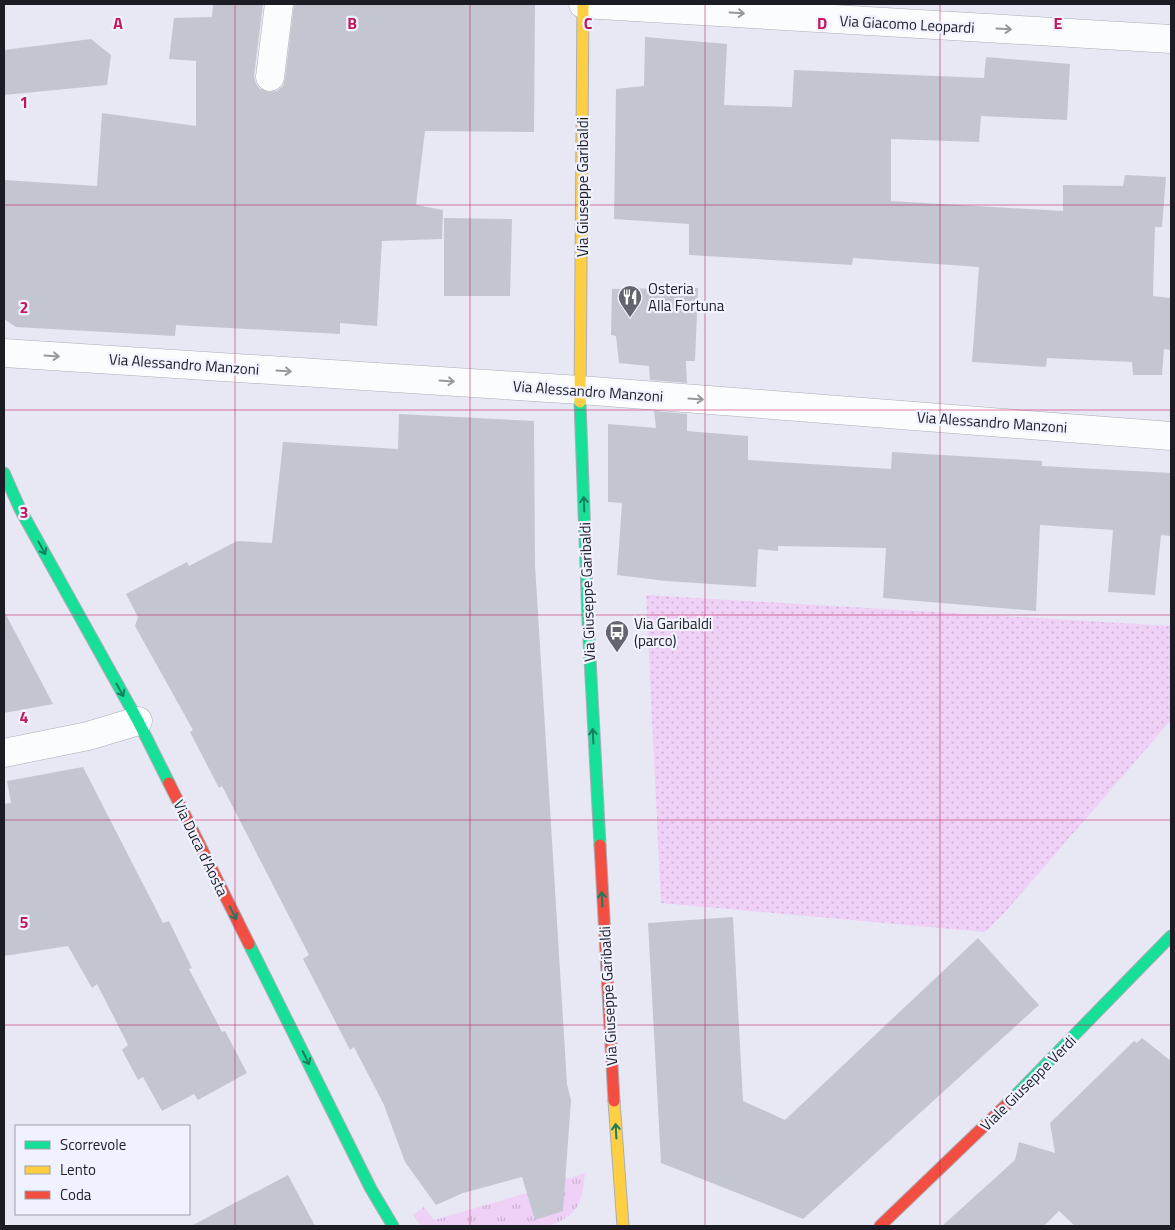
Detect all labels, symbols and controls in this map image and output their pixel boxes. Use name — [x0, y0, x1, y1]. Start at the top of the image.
one-way arrow — [728, 9, 744, 18]
street label: Via Giacomo Leopardi — [839, 9, 975, 39]
text: A — [113, 11, 123, 35]
text: B — [347, 11, 357, 35]
text: C — [584, 11, 593, 35]
text: D — [817, 11, 827, 35]
text: E — [1054, 11, 1063, 35]
one-way arrow — [995, 25, 1011, 34]
text: 1 — [20, 90, 28, 114]
street label: Via Giuseppe Garibaldi — [571, 117, 594, 257]
place label: Osteria Alla Fortuna — [648, 277, 725, 317]
restaurant icon: Osteria Alla Fortuna — [617, 284, 643, 318]
text: 2 — [20, 295, 28, 319]
street label: Via Alessandro Manzoni — [108, 347, 260, 381]
one-way arrow — [44, 351, 60, 361]
one-way arrow — [276, 366, 292, 376]
street label: Via Alessandro Manzoni — [512, 374, 664, 408]
one-way arrow — [438, 377, 454, 386]
one-way arrow — [688, 394, 704, 404]
street label: Via Alessandro Manzoni — [916, 405, 1068, 439]
one-way arrow — [579, 496, 589, 512]
text: 3 — [20, 500, 28, 524]
street label: Via Giuseppe Garibaldi — [573, 522, 601, 662]
one-way arrow — [37, 540, 47, 554]
place label: Via Garibaldi (parco) — [634, 612, 712, 652]
bus stop icon: Via Garibaldi (parco) — [604, 619, 630, 653]
one-way arrow — [116, 682, 126, 696]
text: 4 — [20, 705, 29, 729]
one-way arrow — [589, 729, 598, 745]
street label: Via Duca d'Aosta — [168, 796, 235, 901]
one-way arrow — [597, 891, 606, 907]
one-way arrow — [228, 905, 238, 920]
text: 5 — [20, 910, 29, 934]
street label: Via Giuseppe Garibaldi — [593, 926, 623, 1066]
street label: Viale Giuseppe Verdi — [975, 1030, 1081, 1136]
one-way arrow — [302, 1050, 311, 1065]
one-way arrow — [611, 1123, 620, 1139]
legend — [15, 1125, 190, 1215]
text: Scorrevole — [60, 1133, 126, 1156]
text: Lento — [60, 1158, 96, 1181]
text: Coda — [60, 1183, 92, 1206]

